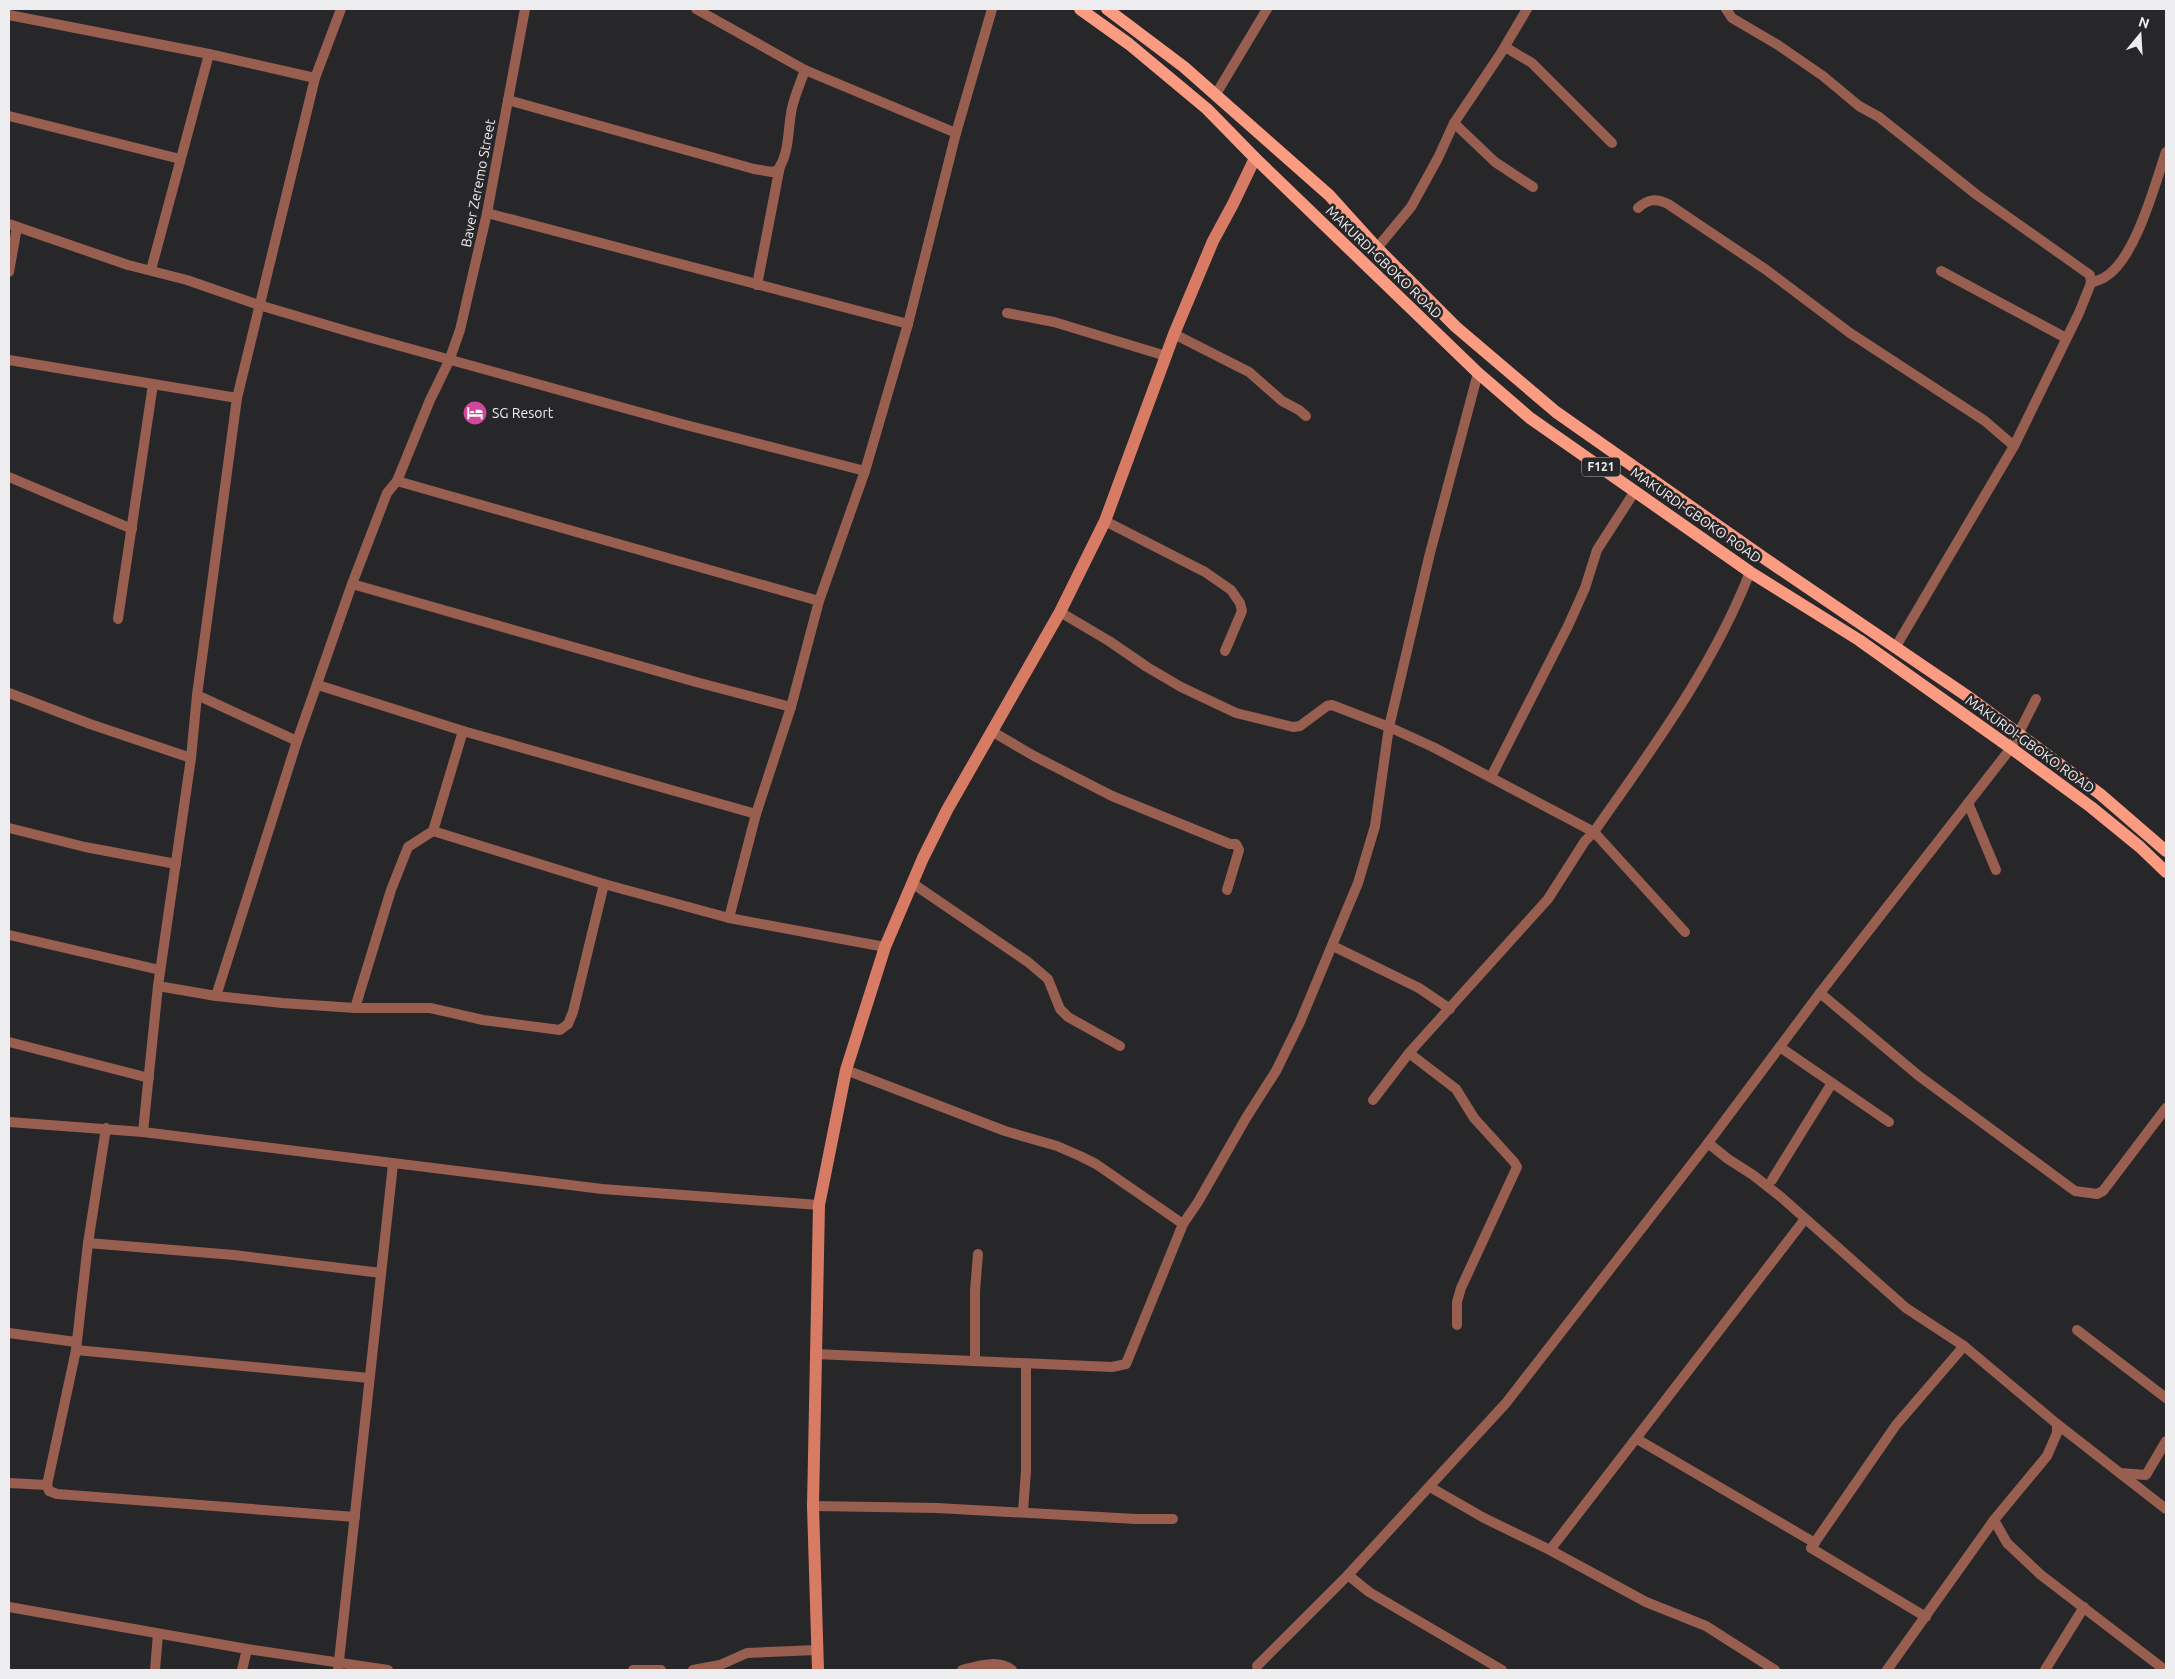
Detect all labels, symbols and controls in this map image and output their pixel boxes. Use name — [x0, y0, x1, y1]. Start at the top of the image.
north arrow — [2115, 10, 2165, 60]
text: N — [2137, 13, 2151, 32]
street label: Baver Zeremo Street — [458, 117, 498, 249]
street label: MAKURDI-GBOKO ROAD — [1323, 202, 1445, 322]
hotel icon: SG Resort — [462, 400, 488, 426]
place label: SG Resort — [492, 405, 554, 421]
road number: F121 — [1582, 458, 1620, 477]
street label: MAKURDI-GBOKO ROAD — [1628, 464, 1764, 566]
street label: MAKURDI-GBOKO ROAD — [1962, 692, 2098, 796]

